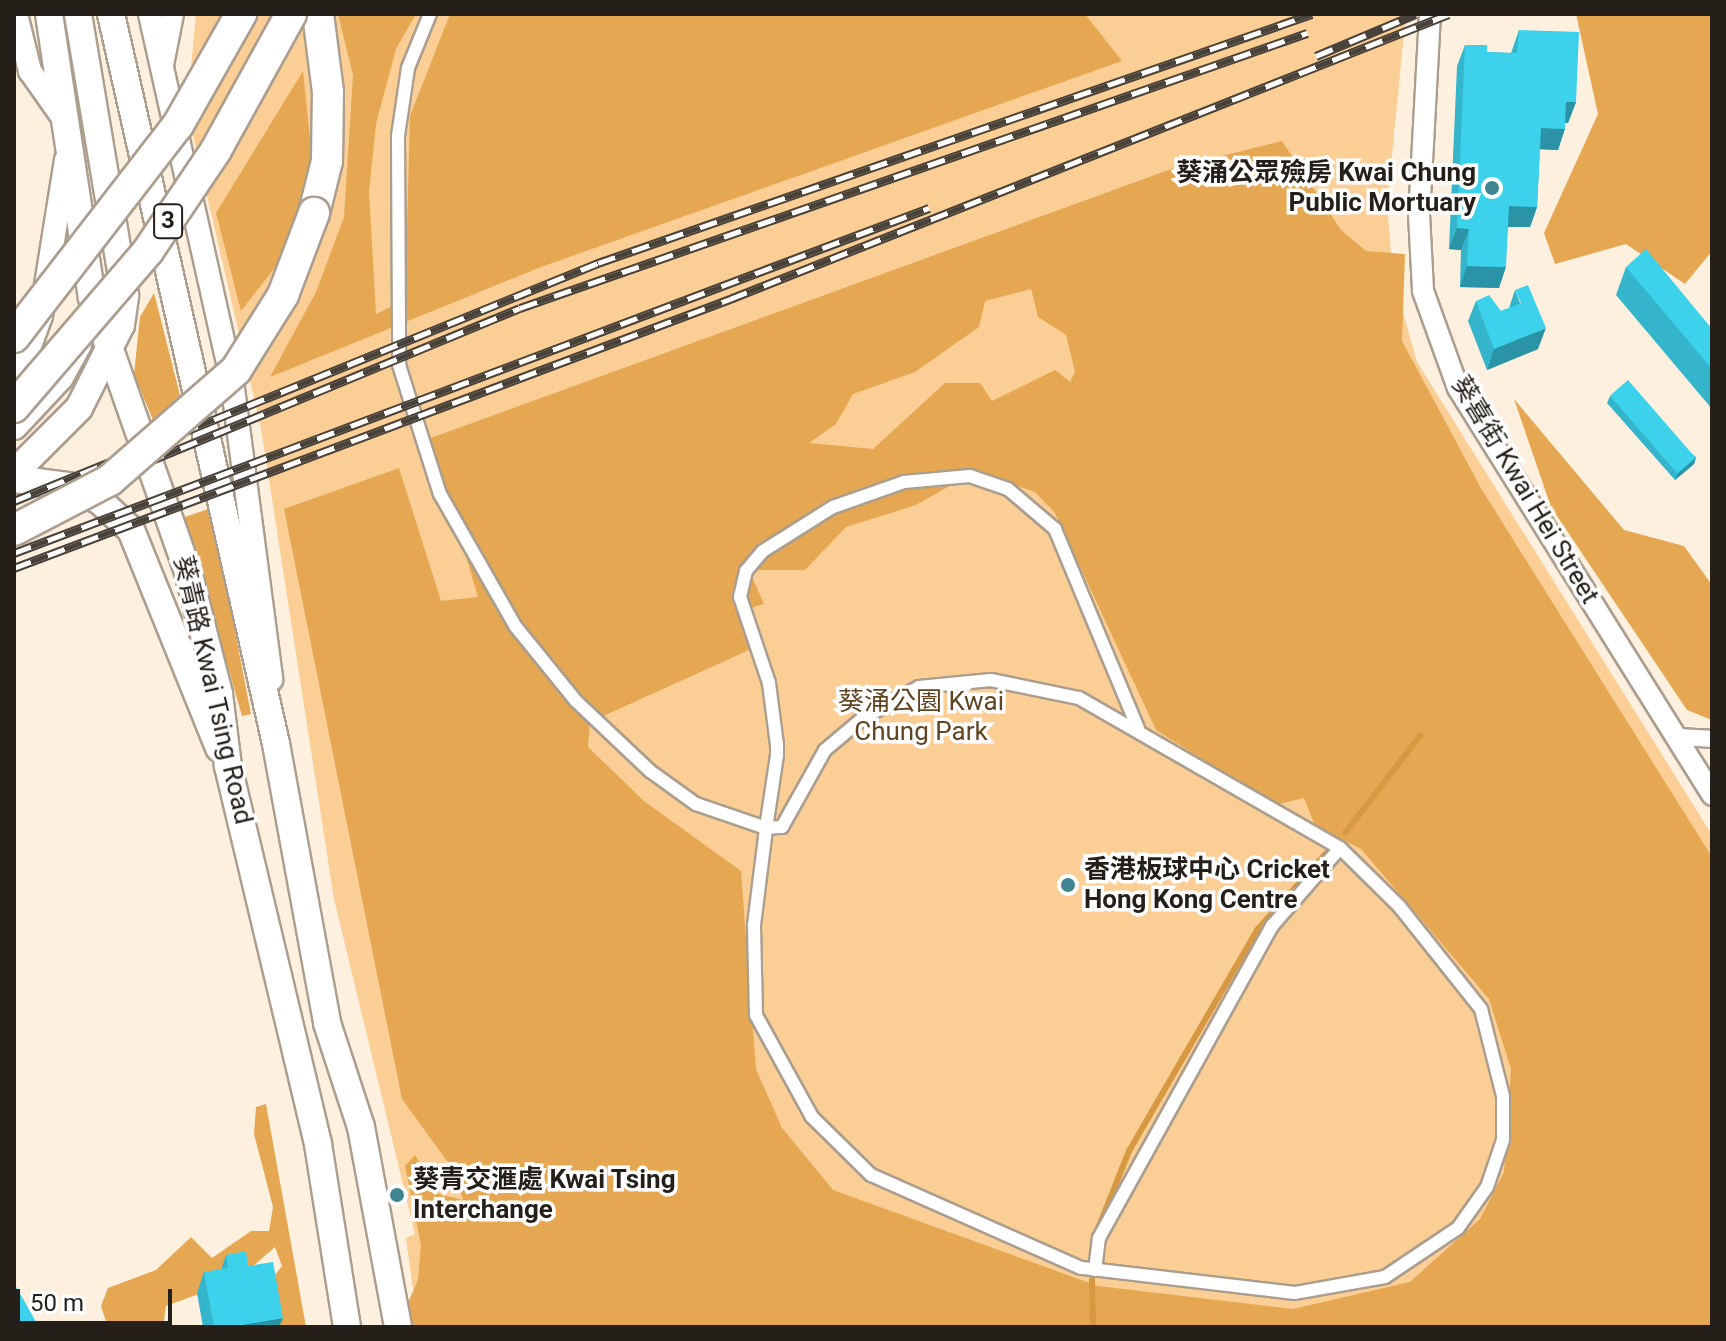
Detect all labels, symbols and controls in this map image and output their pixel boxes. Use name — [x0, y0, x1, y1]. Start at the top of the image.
place label: 葵涌公眾殮房 Kwai Chung Public Mortuary — [1176, 157, 1476, 218]
marker: 葵涌公眾殮房 Kwai Chung Public Mortuary — [1483, 179, 1501, 197]
road number: 3 — [152, 201, 184, 241]
street label: 葵喜街 Kwai Hei Street — [1445, 370, 1605, 610]
street label: 葵青路 Kwai Tsing Road — [167, 552, 259, 828]
park label: 葵涌公園 Kwai Chung Park — [838, 686, 1004, 748]
place label: 香港板球中心 Cricket Hong Kong Centre — [1084, 854, 1330, 916]
marker: 香港板球中心 Cricket Hong Kong Centre — [1059, 876, 1077, 894]
place label: 葵青交滙處 Kwai Tsing Interchange — [413, 1164, 676, 1226]
marker: 葵青交滙處 Kwai Tsing Interchange — [388, 1186, 406, 1204]
scale bar — [20, 1273, 176, 1323]
text: 50 m — [30, 1289, 84, 1317]

